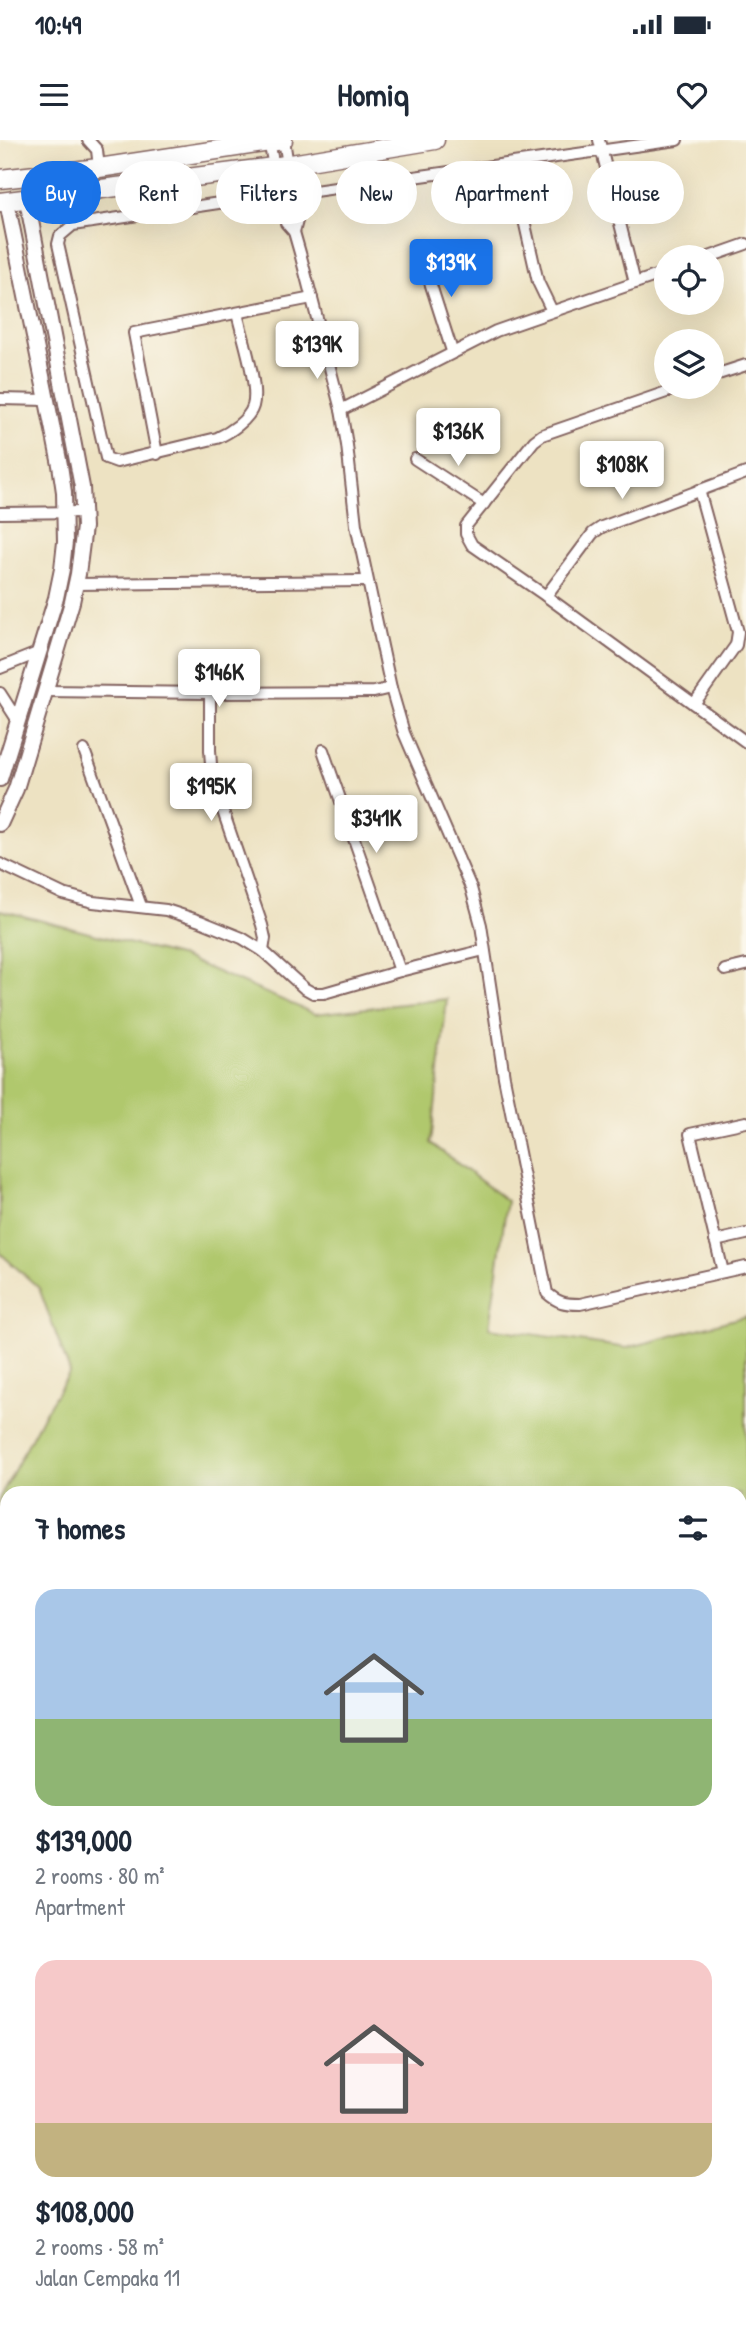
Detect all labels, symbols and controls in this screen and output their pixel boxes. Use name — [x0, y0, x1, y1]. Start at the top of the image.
text: 10:49 — [35, 7, 81, 42]
text: Homiq — [337, 73, 409, 116]
icon: menu — [35, 76, 73, 114]
icon: heart — [673, 76, 711, 114]
chip: Buy — [21, 161, 101, 224]
chip: Rent — [115, 161, 202, 224]
chip: Filters — [216, 161, 322, 224]
chip: New — [336, 161, 417, 224]
chip: Apartment — [431, 161, 573, 224]
chip: House — [587, 161, 684, 224]
pin: $139K — [402, 240, 500, 299]
map controls — [654, 245, 724, 399]
button: locate — [654, 245, 724, 315]
text: $139K — [426, 246, 476, 277]
pin: $139K — [268, 322, 366, 381]
text: $139K — [292, 328, 342, 359]
button: layers — [654, 329, 724, 399]
pin: $136K — [409, 408, 507, 468]
text: $136K — [432, 415, 484, 446]
pin: $108K — [573, 442, 671, 501]
text: $108K — [596, 448, 648, 479]
pin: $146K — [170, 650, 268, 709]
text: $146K — [194, 656, 244, 687]
pin: $195K — [162, 764, 260, 823]
text: $195K — [186, 770, 236, 801]
pin: $341K — [327, 796, 425, 855]
text: $341K — [351, 802, 401, 833]
text: 7 homes — [35, 1508, 125, 1548]
icon: filters — [674, 1509, 712, 1547]
icon: home — [311, 1635, 437, 1761]
text: $139,000 — [35, 1820, 132, 1860]
text: 2 rooms · 80 m² — [35, 1860, 165, 1891]
text: Apartment — [35, 1891, 125, 1922]
icon: home — [311, 2006, 437, 2132]
text: $108,000 — [35, 2191, 134, 2231]
text: 2 rooms · 58 m² — [35, 2231, 164, 2262]
text: Jalan Cempaka 11 — [35, 2262, 180, 2293]

